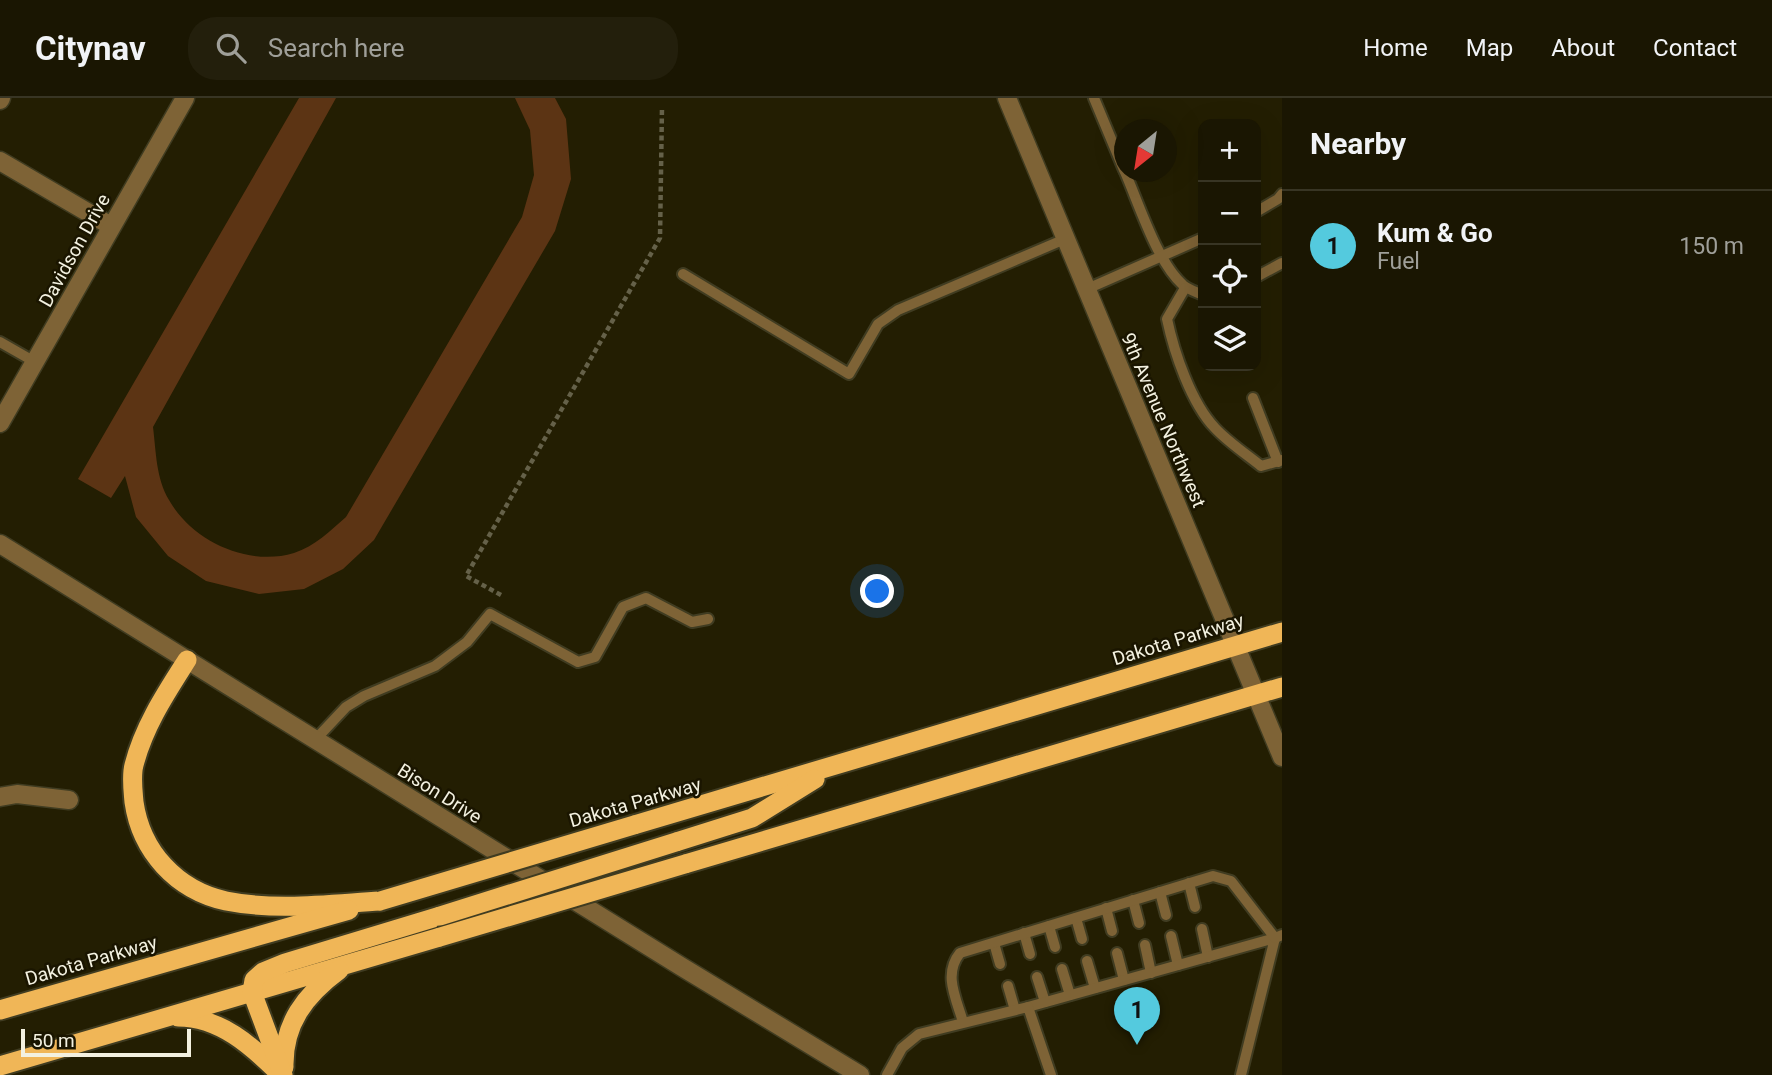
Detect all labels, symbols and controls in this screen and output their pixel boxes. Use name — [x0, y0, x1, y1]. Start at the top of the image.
search box — [188, 17, 678, 80]
text: Citynav — [35, 29, 146, 68]
icon: search — [212, 29, 250, 67]
text: Search here — [268, 33, 405, 63]
text: Home — [1363, 34, 1428, 62]
text: Map — [1466, 34, 1513, 62]
text: About — [1551, 34, 1615, 62]
text: Contact — [1653, 34, 1737, 62]
north arrow — [1114, 119, 1177, 182]
map controls — [1198, 119, 1261, 371]
button: + — [1198, 119, 1261, 182]
text: Nearby — [1310, 126, 1406, 161]
button: − — [1198, 182, 1261, 245]
street label: Davidson Drive — [34, 190, 115, 311]
text: Kum & Go — [1377, 218, 1493, 248]
text: 1 — [1326, 233, 1340, 260]
text: 150 m — [1679, 233, 1744, 260]
button: locate — [1198, 245, 1261, 308]
text: Fuel — [1377, 248, 1420, 275]
button: layers — [1198, 308, 1261, 371]
street label: 9th Avenue Northwest — [1116, 330, 1211, 511]
your location — [860, 574, 894, 608]
street label: Dakota Parkway — [1110, 609, 1247, 670]
street label: Bison Drive — [393, 759, 486, 828]
street label: Dakota Parkway — [566, 773, 704, 832]
street label: Dakota Parkway — [22, 931, 160, 990]
pin: 1 — [1114, 987, 1160, 1045]
scale bar — [21, 1026, 191, 1058]
text: 50 m — [32, 1029, 75, 1052]

